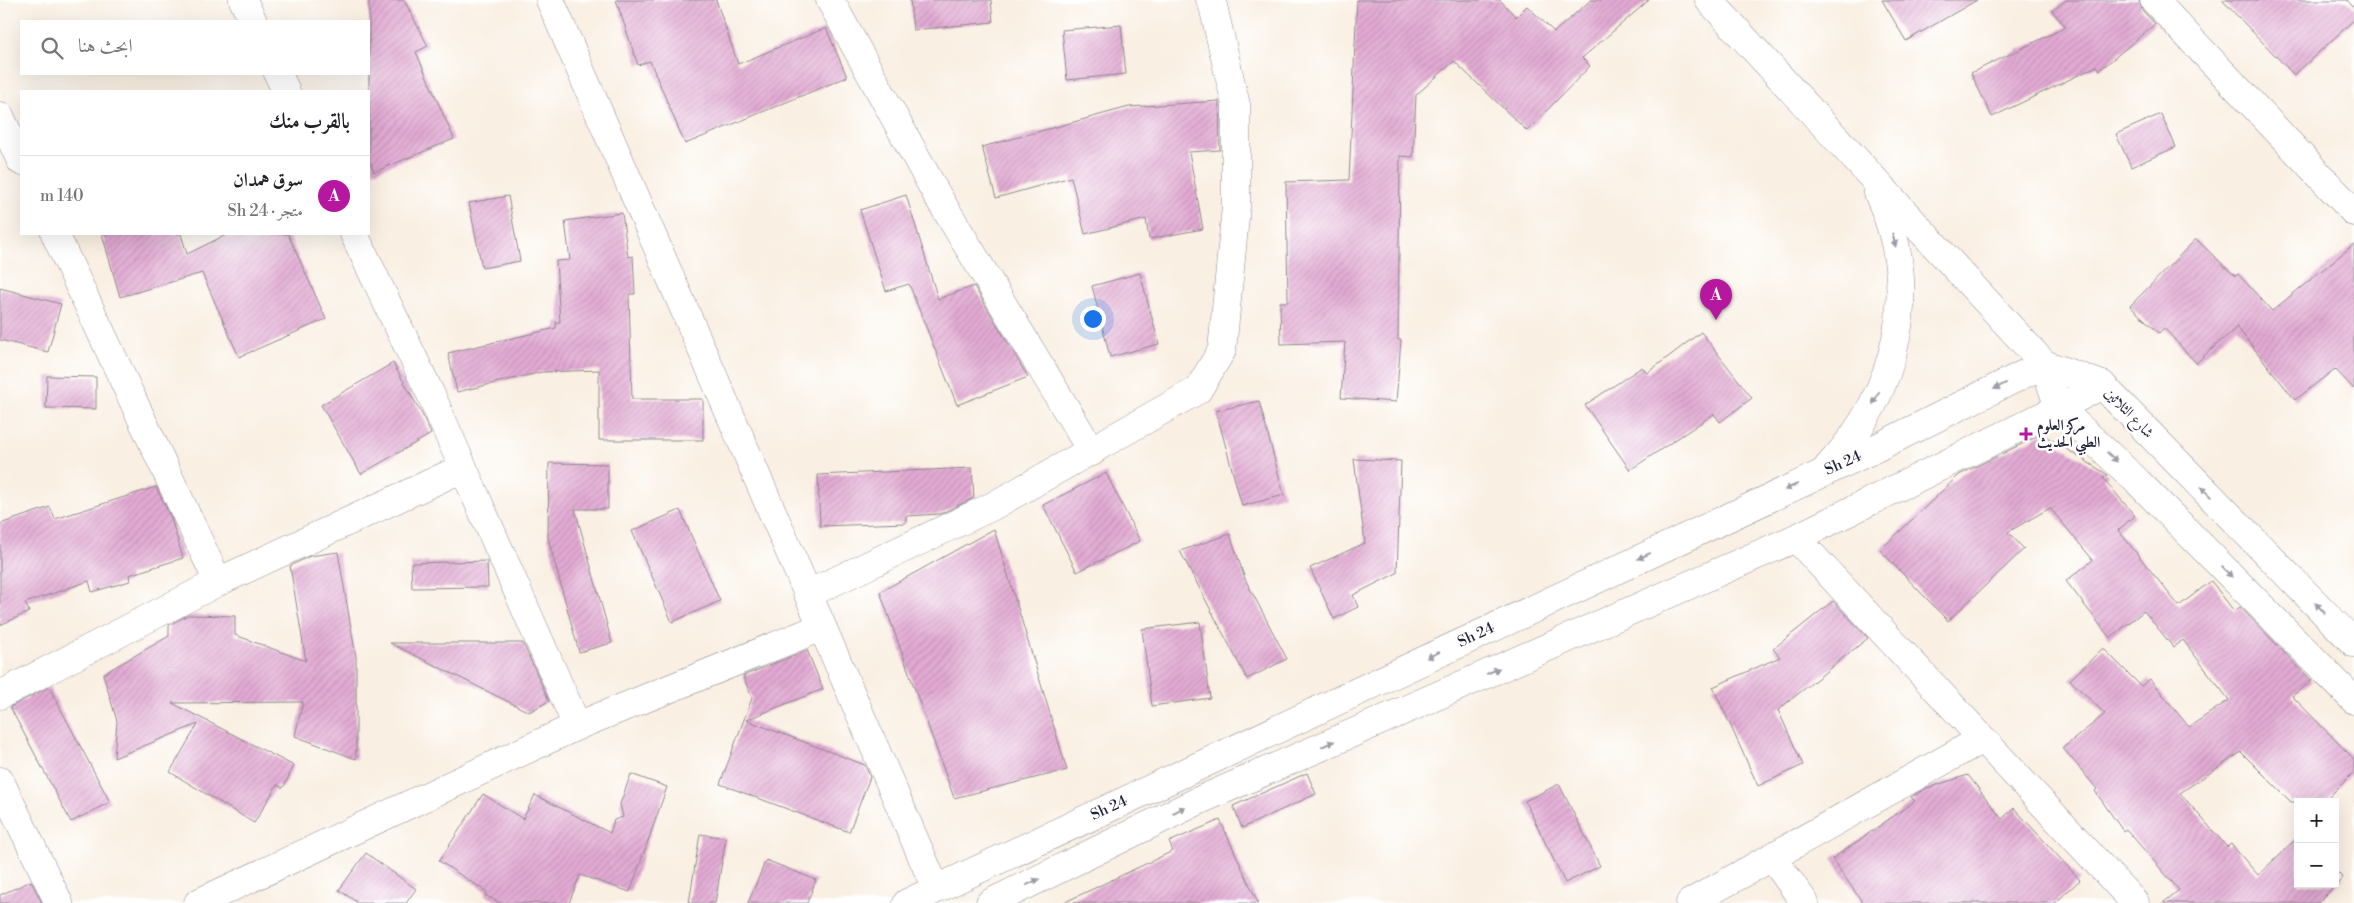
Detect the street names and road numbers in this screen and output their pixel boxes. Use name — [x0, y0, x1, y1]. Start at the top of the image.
street label: شارع الثلاثين — [2098, 384, 2158, 444]
street label: Sh 24 — [1822, 447, 1864, 479]
street label: Sh 24 — [1455, 618, 1497, 652]
street label: Sh 24 — [1088, 791, 1130, 825]

